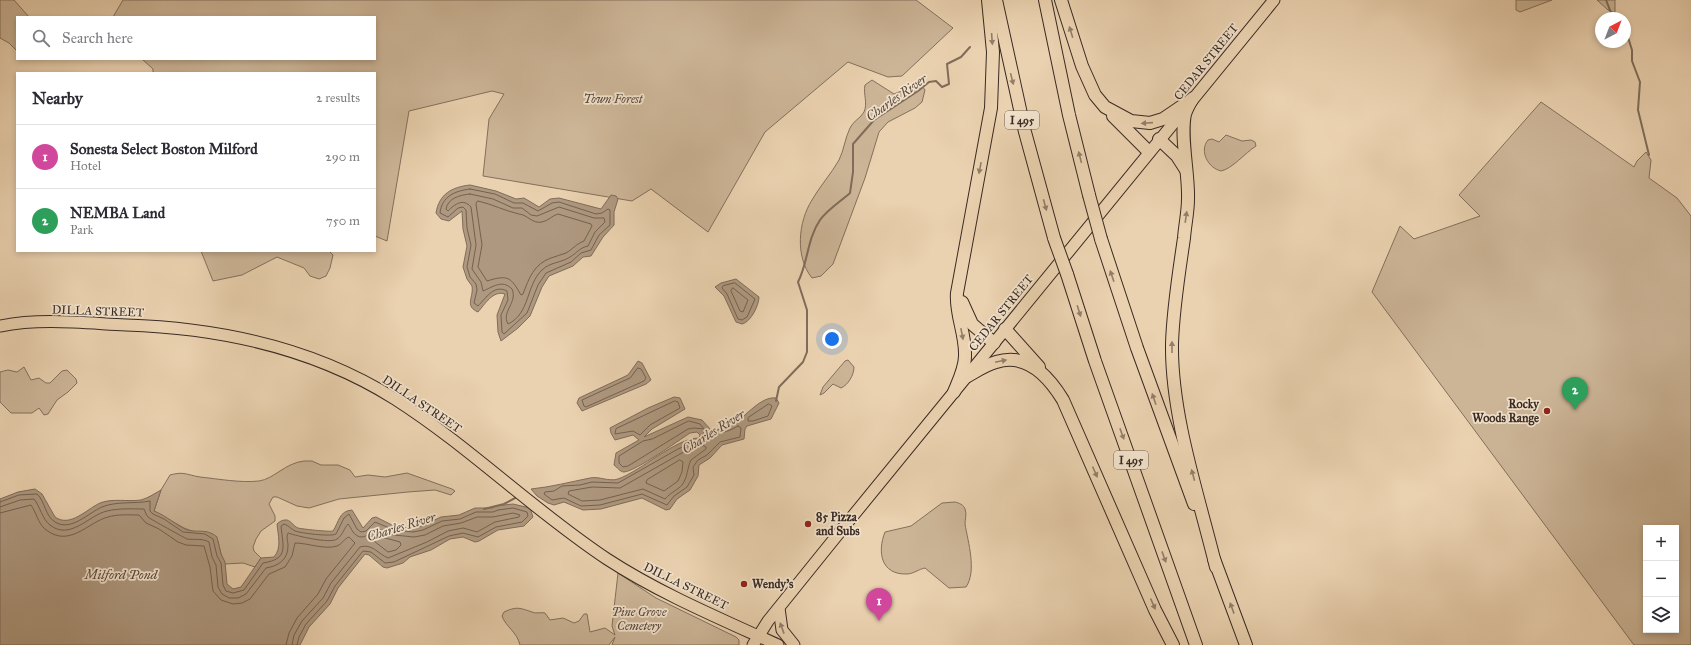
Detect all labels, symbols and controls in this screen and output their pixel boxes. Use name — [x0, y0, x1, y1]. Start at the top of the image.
north arrow — [1595, 12, 1631, 48]
search box — [16, 16, 376, 60]
street label: CEDAR STREET — [1171, 21, 1241, 103]
one-way arrow — [1068, 25, 1074, 37]
icon: search — [30, 27, 52, 49]
text: Search here — [62, 29, 133, 47]
one-way arrow — [988, 33, 995, 45]
water label: Charles River — [863, 71, 931, 125]
one-way arrow — [1009, 74, 1015, 86]
text: Nearby — [32, 88, 83, 109]
text: 2 results — [316, 90, 360, 106]
park label: Town Forest — [583, 92, 644, 106]
road number: I 495 — [1005, 111, 1039, 129]
one-way arrow — [1141, 119, 1153, 126]
text: Sonesta Select Boston Milford — [70, 140, 258, 158]
text: 1 — [42, 149, 48, 165]
text: 290 m — [325, 149, 360, 165]
one-way arrow — [1076, 151, 1082, 163]
text: Hotel — [70, 158, 101, 174]
one-way arrow — [977, 162, 983, 174]
one-way arrow — [1042, 199, 1048, 211]
text: NEMBA Land — [70, 204, 165, 222]
one-way arrow — [1183, 211, 1189, 223]
text: 2 — [42, 213, 48, 229]
text: 750 m — [326, 213, 360, 229]
text: Park — [70, 222, 94, 238]
one-way arrow — [1109, 269, 1115, 281]
street label: CEDAR STREET — [966, 272, 1036, 354]
street label: DILLA STREET — [52, 302, 144, 320]
one-way arrow — [1076, 306, 1082, 318]
one-way arrow — [959, 328, 965, 340]
your location — [822, 329, 842, 349]
one-way arrow — [1169, 341, 1176, 353]
one-way arrow — [995, 358, 1007, 364]
street label: DILLA STREET — [380, 372, 464, 436]
pin: 2 — [1562, 377, 1588, 410]
one-way arrow — [1151, 392, 1157, 404]
place label: Rocky Woods Range — [1472, 397, 1540, 426]
water label: Charles River — [679, 406, 748, 457]
marker: Rocky Woods Range — [1542, 406, 1552, 416]
one-way arrow — [1119, 429, 1125, 441]
road number: I 495 — [1114, 451, 1148, 469]
one-way arrow — [1092, 467, 1098, 478]
one-way arrow — [1190, 468, 1196, 480]
water label: Charles River — [365, 509, 438, 545]
place label: 85 Pizza and Subs — [816, 510, 860, 538]
marker: 85 Pizza and Subs — [803, 519, 813, 529]
map controls — [1643, 525, 1679, 633]
button: + — [1643, 525, 1679, 561]
one-way arrow — [1161, 551, 1167, 563]
street label: DILLA STREET — [641, 559, 731, 613]
button: − — [1643, 561, 1679, 597]
water label: Milford Pond — [83, 567, 158, 583]
place label: Wendy's — [752, 577, 794, 592]
marker: Wendy's — [739, 579, 749, 589]
pin: 1 — [866, 588, 892, 621]
button: layers — [1643, 597, 1679, 633]
one-way arrow — [1149, 598, 1156, 610]
one-way arrow — [1229, 602, 1235, 614]
park label: Pine Grove Cemetery — [612, 605, 667, 633]
one-way arrow — [778, 622, 784, 634]

